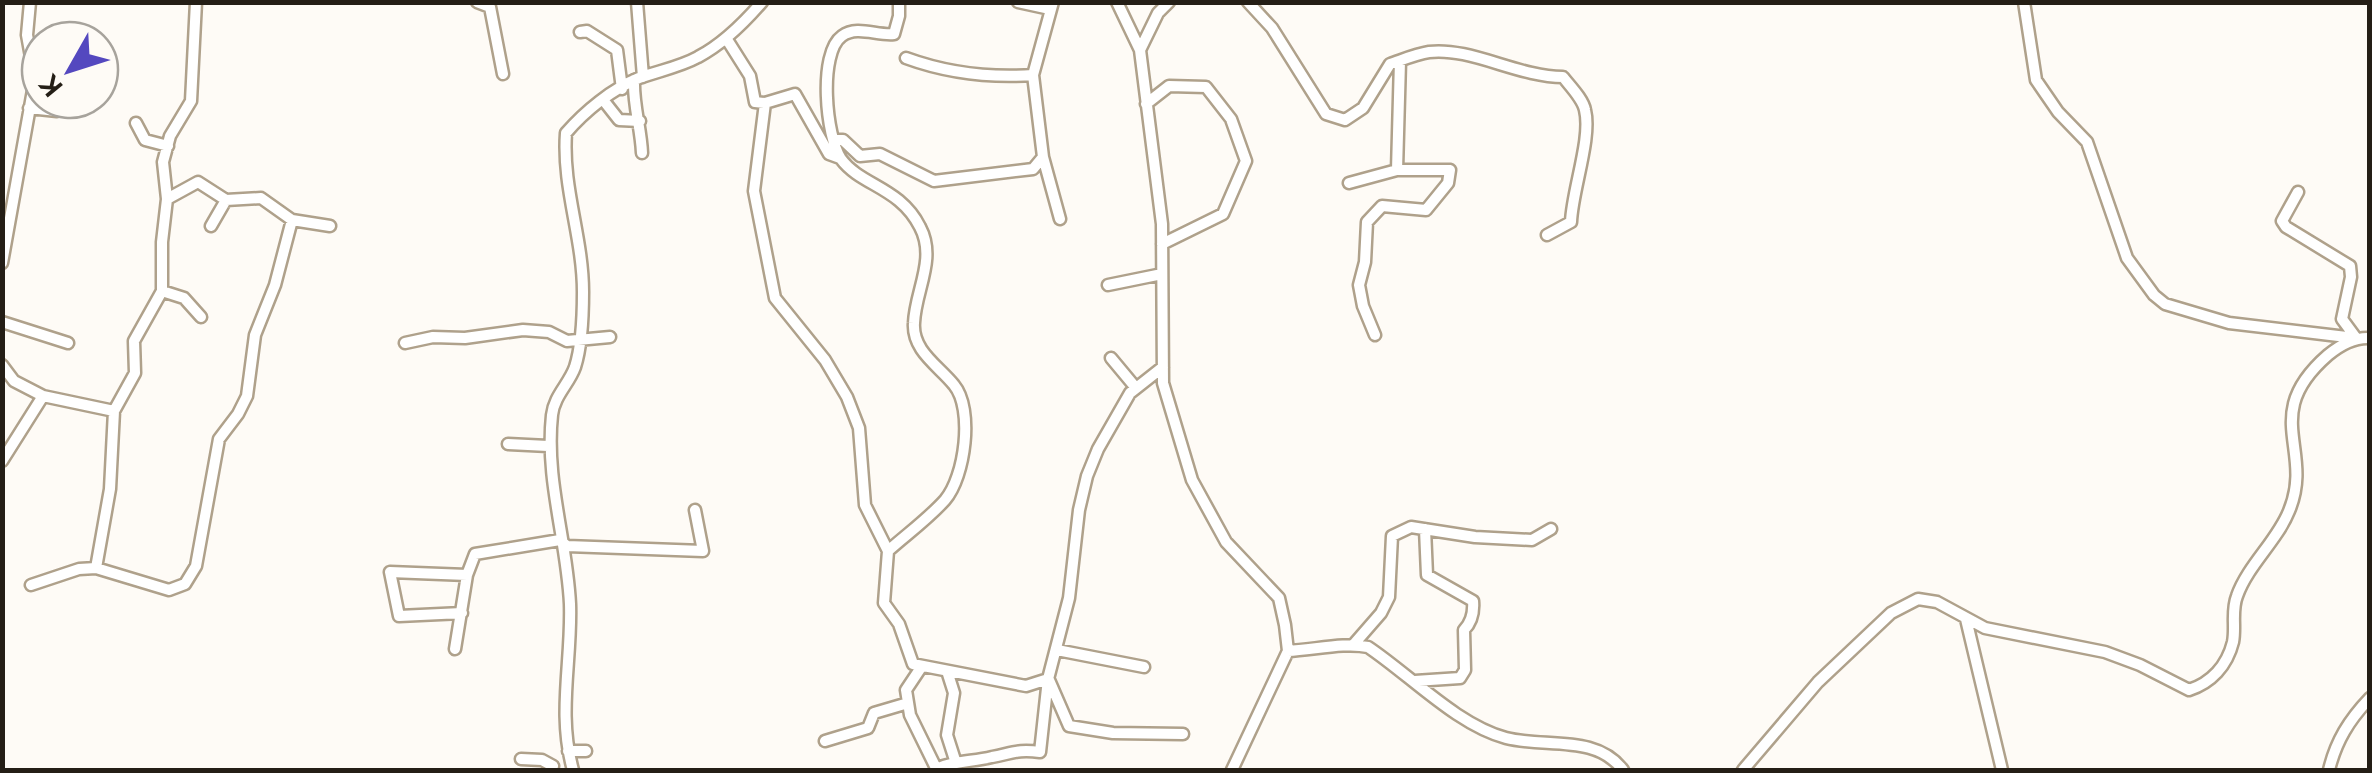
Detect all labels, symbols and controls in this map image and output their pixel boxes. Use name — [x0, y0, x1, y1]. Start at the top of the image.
north arrow — [20, 20, 120, 120]
text: K — [31, 68, 70, 104]

